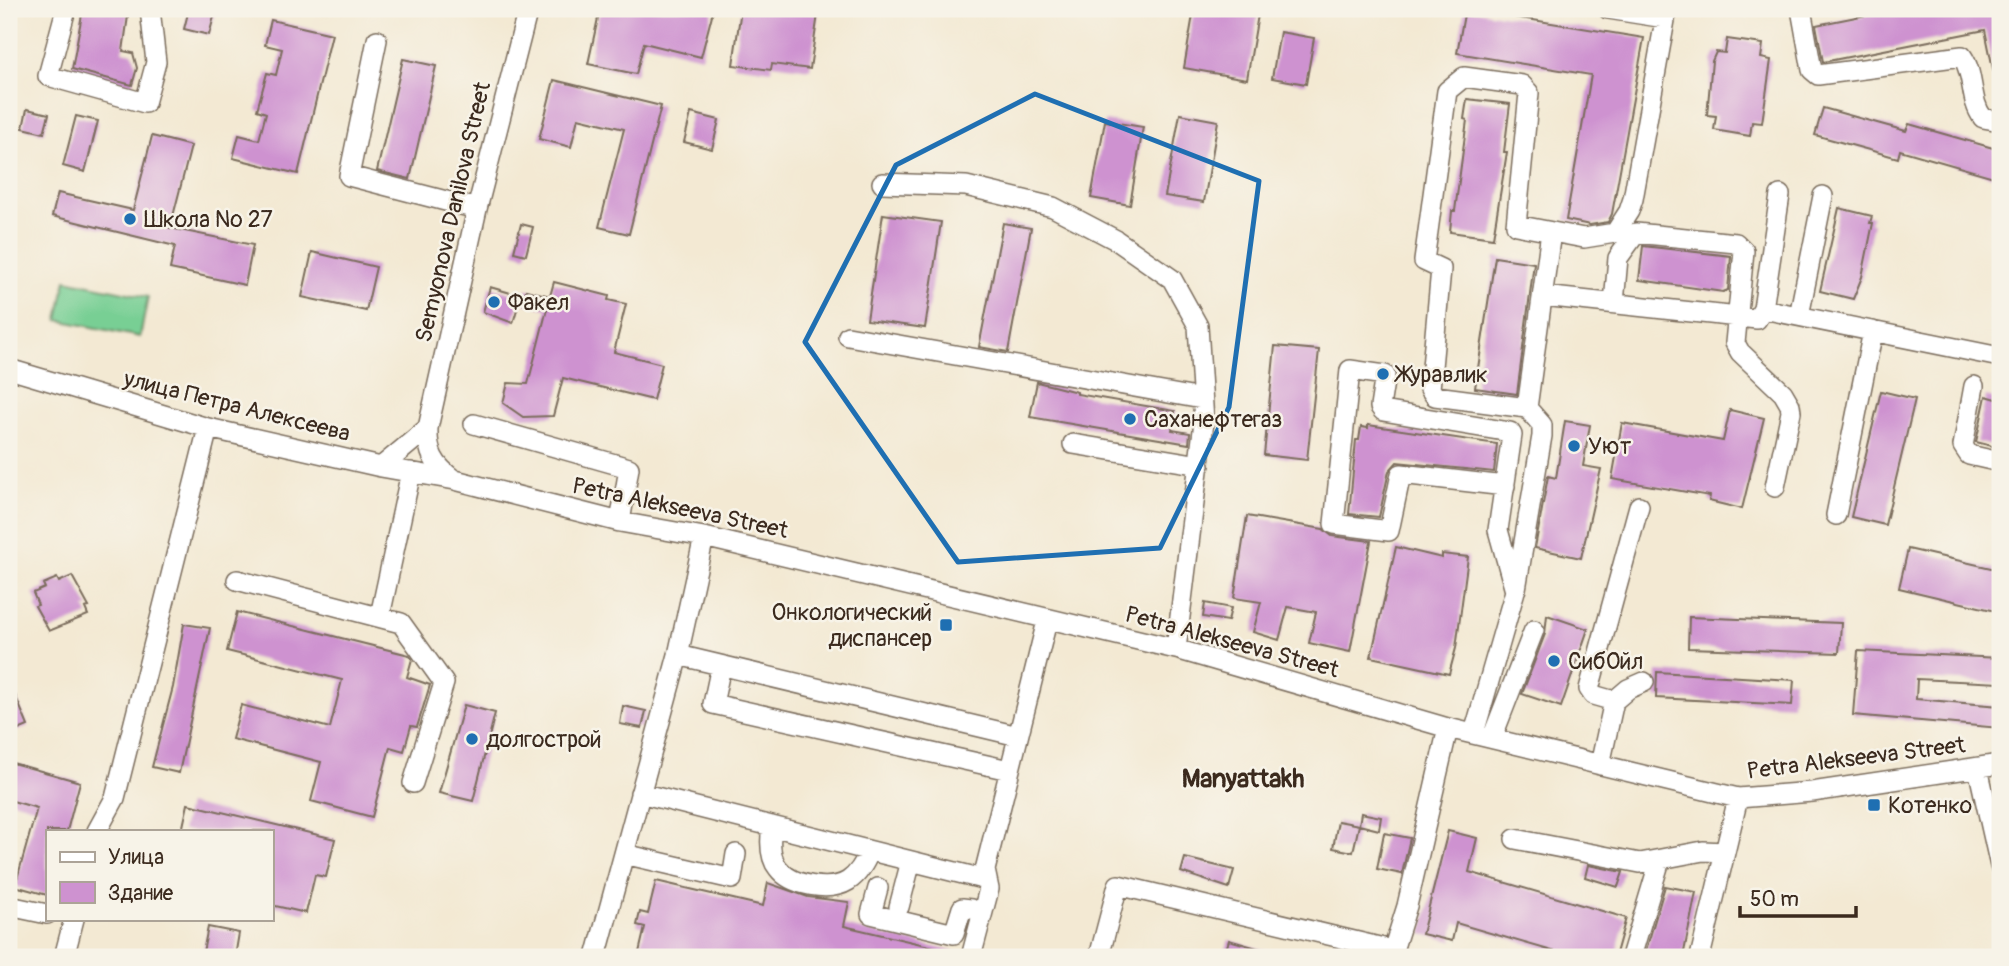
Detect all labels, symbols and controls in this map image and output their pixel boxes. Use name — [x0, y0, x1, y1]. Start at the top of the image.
street label: Semyonova Danilova Street — [409, 78, 497, 345]
place label: Школа № 27 — [144, 205, 273, 234]
marker: Школа № 27 — [122, 211, 138, 227]
place label: Факел — [508, 288, 569, 317]
marker: Факел — [486, 294, 502, 310]
place label: Журавлик — [1394, 360, 1488, 389]
street label: улица Петра Алексеева — [120, 364, 353, 448]
marker: Журавлик — [1375, 366, 1391, 382]
place label: Саханефтегаз — [1144, 405, 1283, 434]
marker: Саханефтегаз — [1122, 411, 1138, 427]
place label: Уют — [1588, 432, 1632, 461]
marker: Уют — [1566, 438, 1582, 454]
street label: Petra Alekseeva Street — [569, 471, 791, 545]
place label: Онкологический диспансер — [771, 598, 932, 653]
street label: Petra Alekseeva Street — [1122, 600, 1343, 685]
marker: Онкологический диспансер — [938, 617, 954, 633]
place label: СибОйл — [1568, 647, 1643, 676]
marker: СибОйл — [1546, 653, 1562, 669]
place label: долгострой — [486, 725, 601, 754]
street label: Petra Alekseeva Street — [1745, 730, 1968, 786]
marker: долгострой — [464, 731, 480, 747]
district label: Manyattakh — [1182, 763, 1304, 795]
place label: Котенко — [1888, 791, 1972, 820]
marker: Котенко — [1866, 797, 1882, 813]
legend — [46, 830, 273, 920]
text: Улица — [108, 844, 164, 871]
scale bar — [1740, 875, 1855, 919]
text: Здание — [108, 880, 174, 907]
text: 50 m — [1750, 886, 1799, 913]

